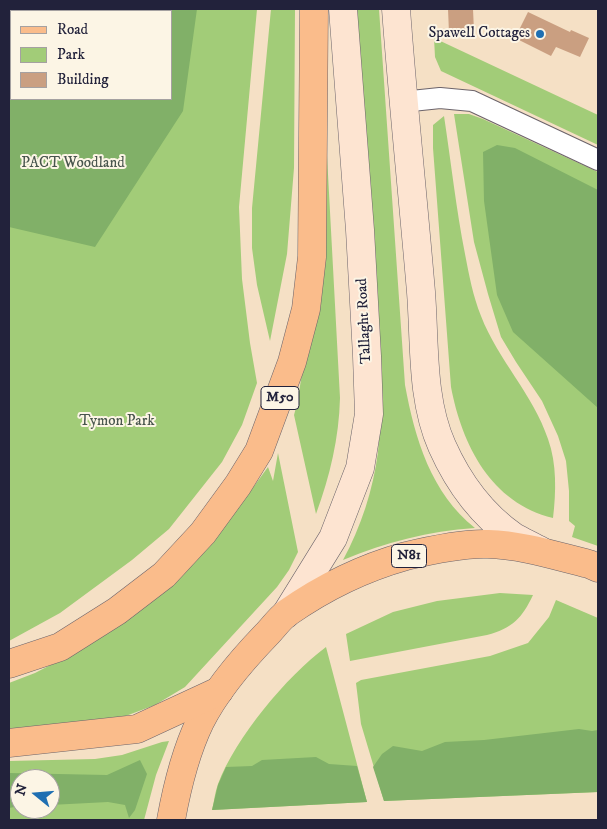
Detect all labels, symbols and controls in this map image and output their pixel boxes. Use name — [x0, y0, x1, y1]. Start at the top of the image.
legend — [10, 10, 172, 100]
text: Road — [57, 20, 88, 39]
place label: Spawell Cottages — [429, 25, 530, 43]
marker: Spawell Cottages — [534, 28, 546, 40]
text: Park — [57, 45, 85, 64]
text: Building — [57, 70, 109, 89]
park label: PACT Woodland — [21, 155, 125, 173]
street label: Tallaght Road — [354, 278, 376, 364]
road number: M50 — [261, 386, 299, 409]
park label: Tymon Park — [79, 413, 155, 431]
road number: N81 — [392, 544, 426, 568]
north arrow — [10, 769, 60, 819]
text: N — [11, 782, 32, 798]

